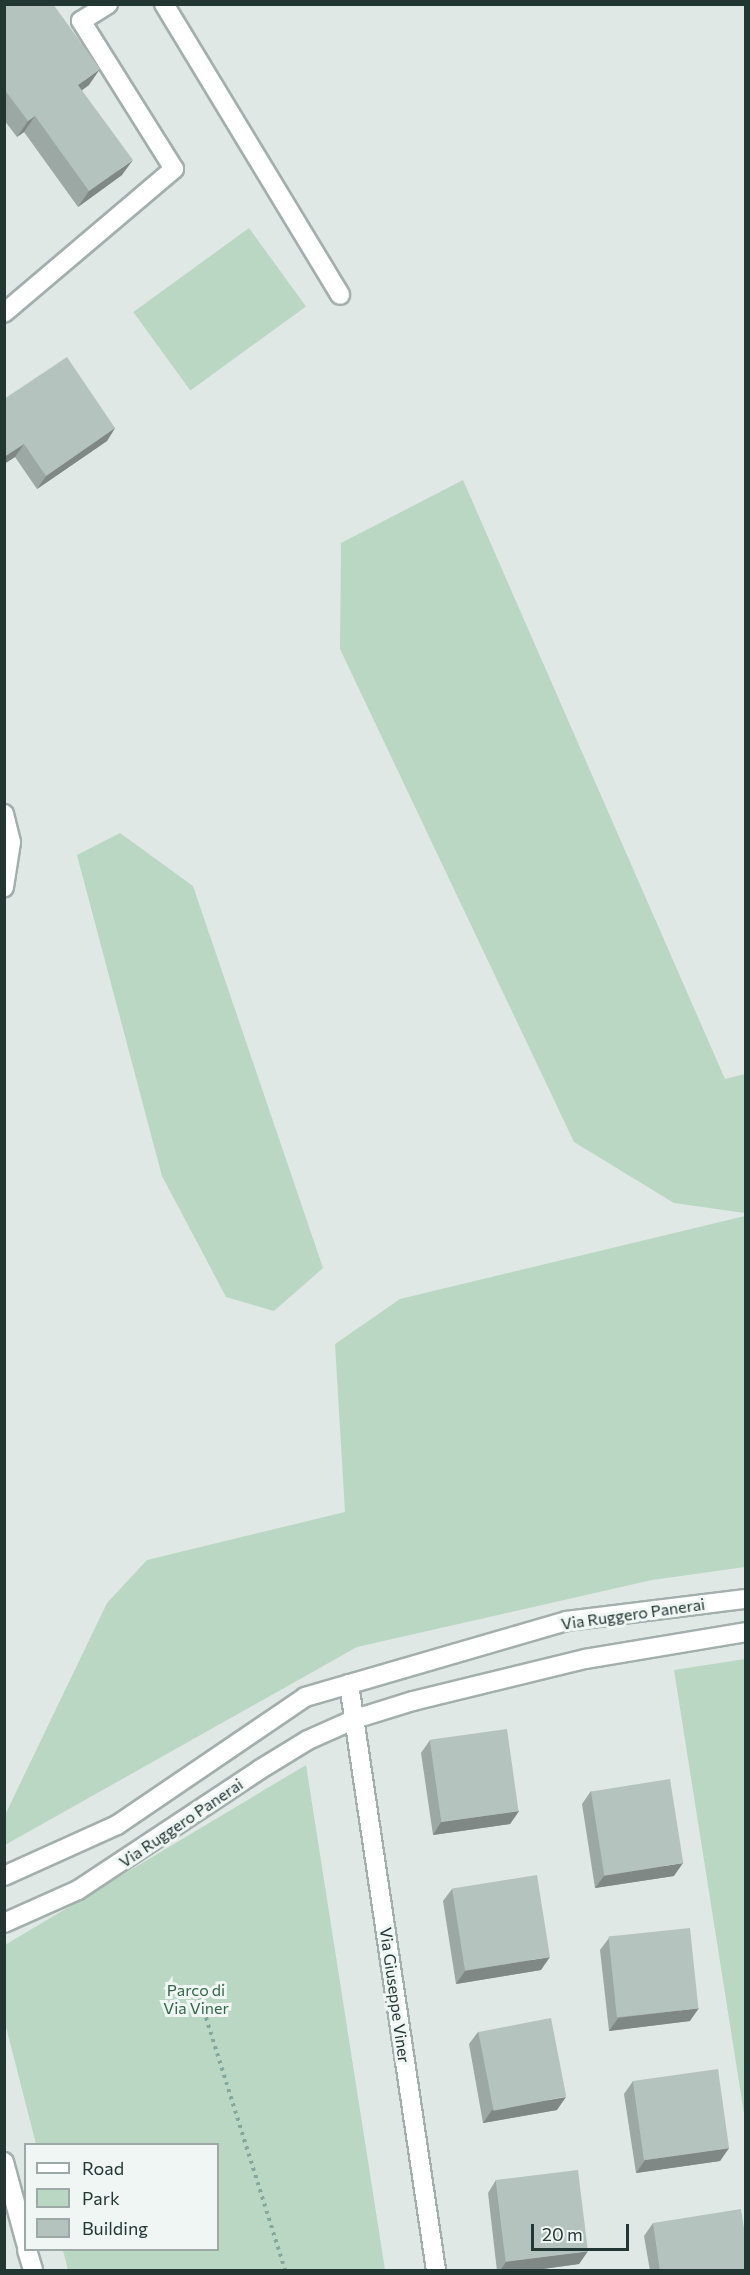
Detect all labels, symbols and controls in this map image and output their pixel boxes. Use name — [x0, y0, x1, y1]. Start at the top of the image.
street label: Via Ruggero Panerai — [560, 1594, 706, 1634]
street label: Via Ruggero Panerai — [115, 1774, 247, 1872]
street label: Via Giuseppe Viner — [376, 1926, 414, 2064]
park label: Parco di Via Viner — [163, 1980, 229, 2018]
legend — [24, 2143, 219, 2251]
text: Road — [82, 2157, 124, 2179]
text: Park — [82, 2187, 120, 2209]
scale bar — [534, 2212, 632, 2250]
text: Building — [82, 2217, 148, 2239]
text: 20 m — [542, 2223, 583, 2245]

